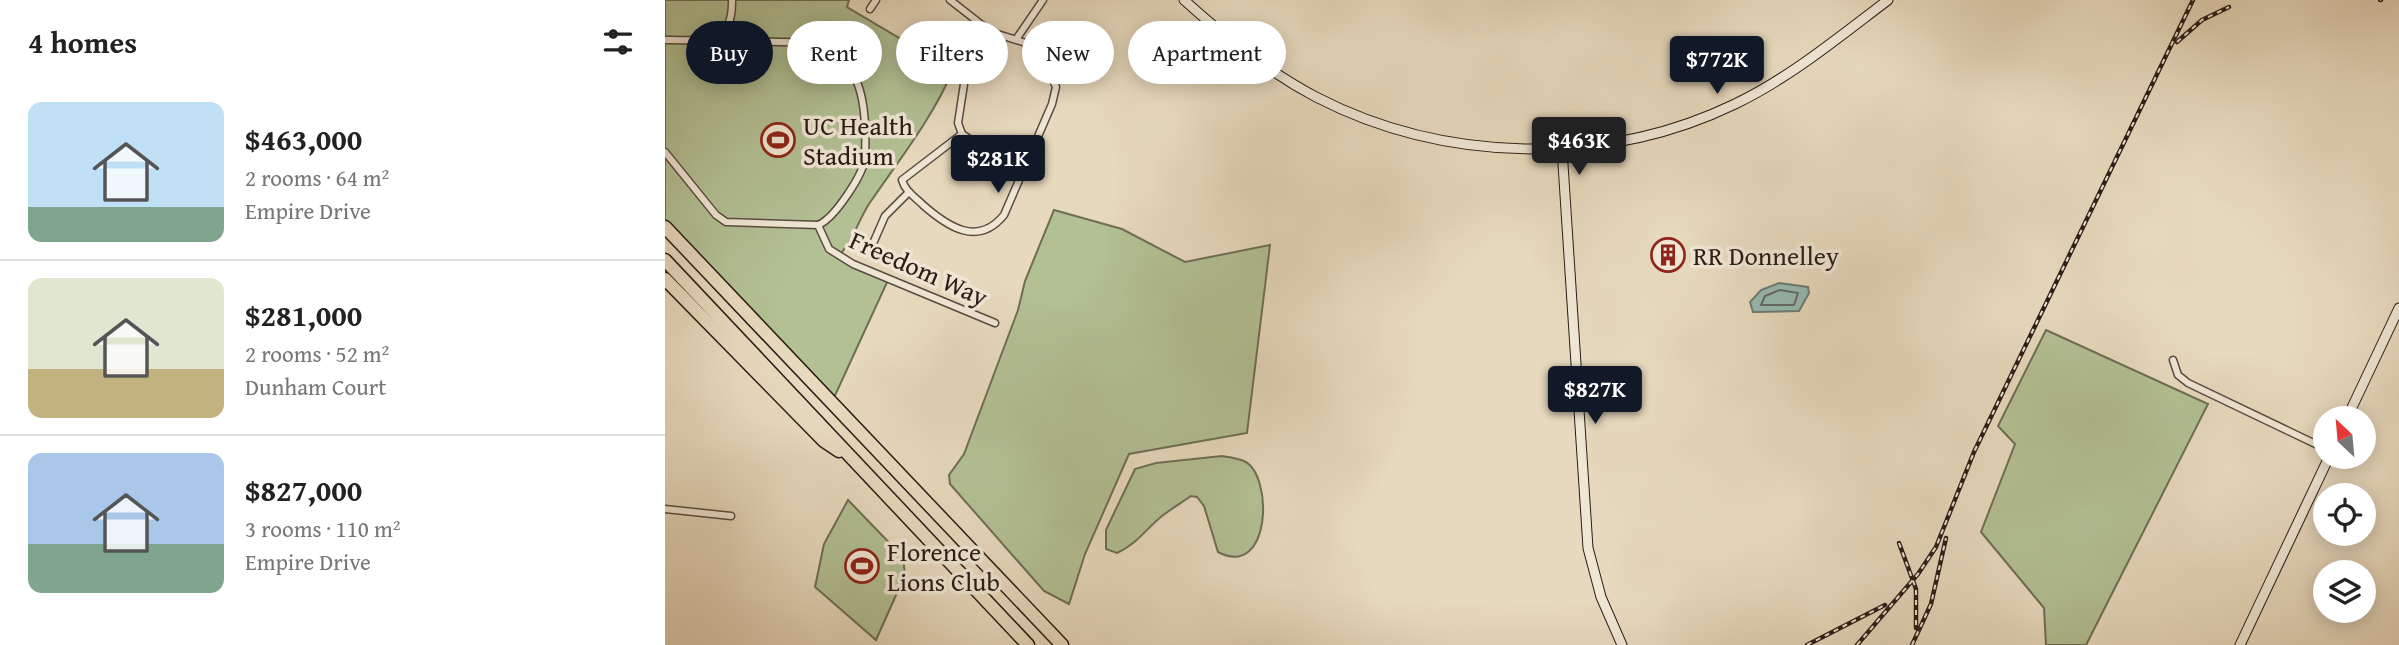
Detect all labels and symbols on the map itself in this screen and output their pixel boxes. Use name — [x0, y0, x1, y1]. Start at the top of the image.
pin: $772K — [1668, 36, 1766, 96]
place label: UC Health Stadium — [803, 106, 913, 175]
pin: $463K — [1530, 118, 1628, 177]
sports icon: UC Health Stadium — [759, 121, 797, 159]
pin: $281K — [949, 136, 1047, 195]
street label: Freedom Way — [844, 220, 995, 316]
building icon: RR Donnelley — [1649, 236, 1687, 274]
place label: RR Donnelley — [1693, 236, 1839, 275]
pin: $827K — [1546, 366, 1644, 426]
north arrow — [2313, 406, 2377, 469]
place label: Florence Lions Club — [887, 532, 1000, 601]
sports icon: Florence Lions Club — [843, 547, 881, 585]

